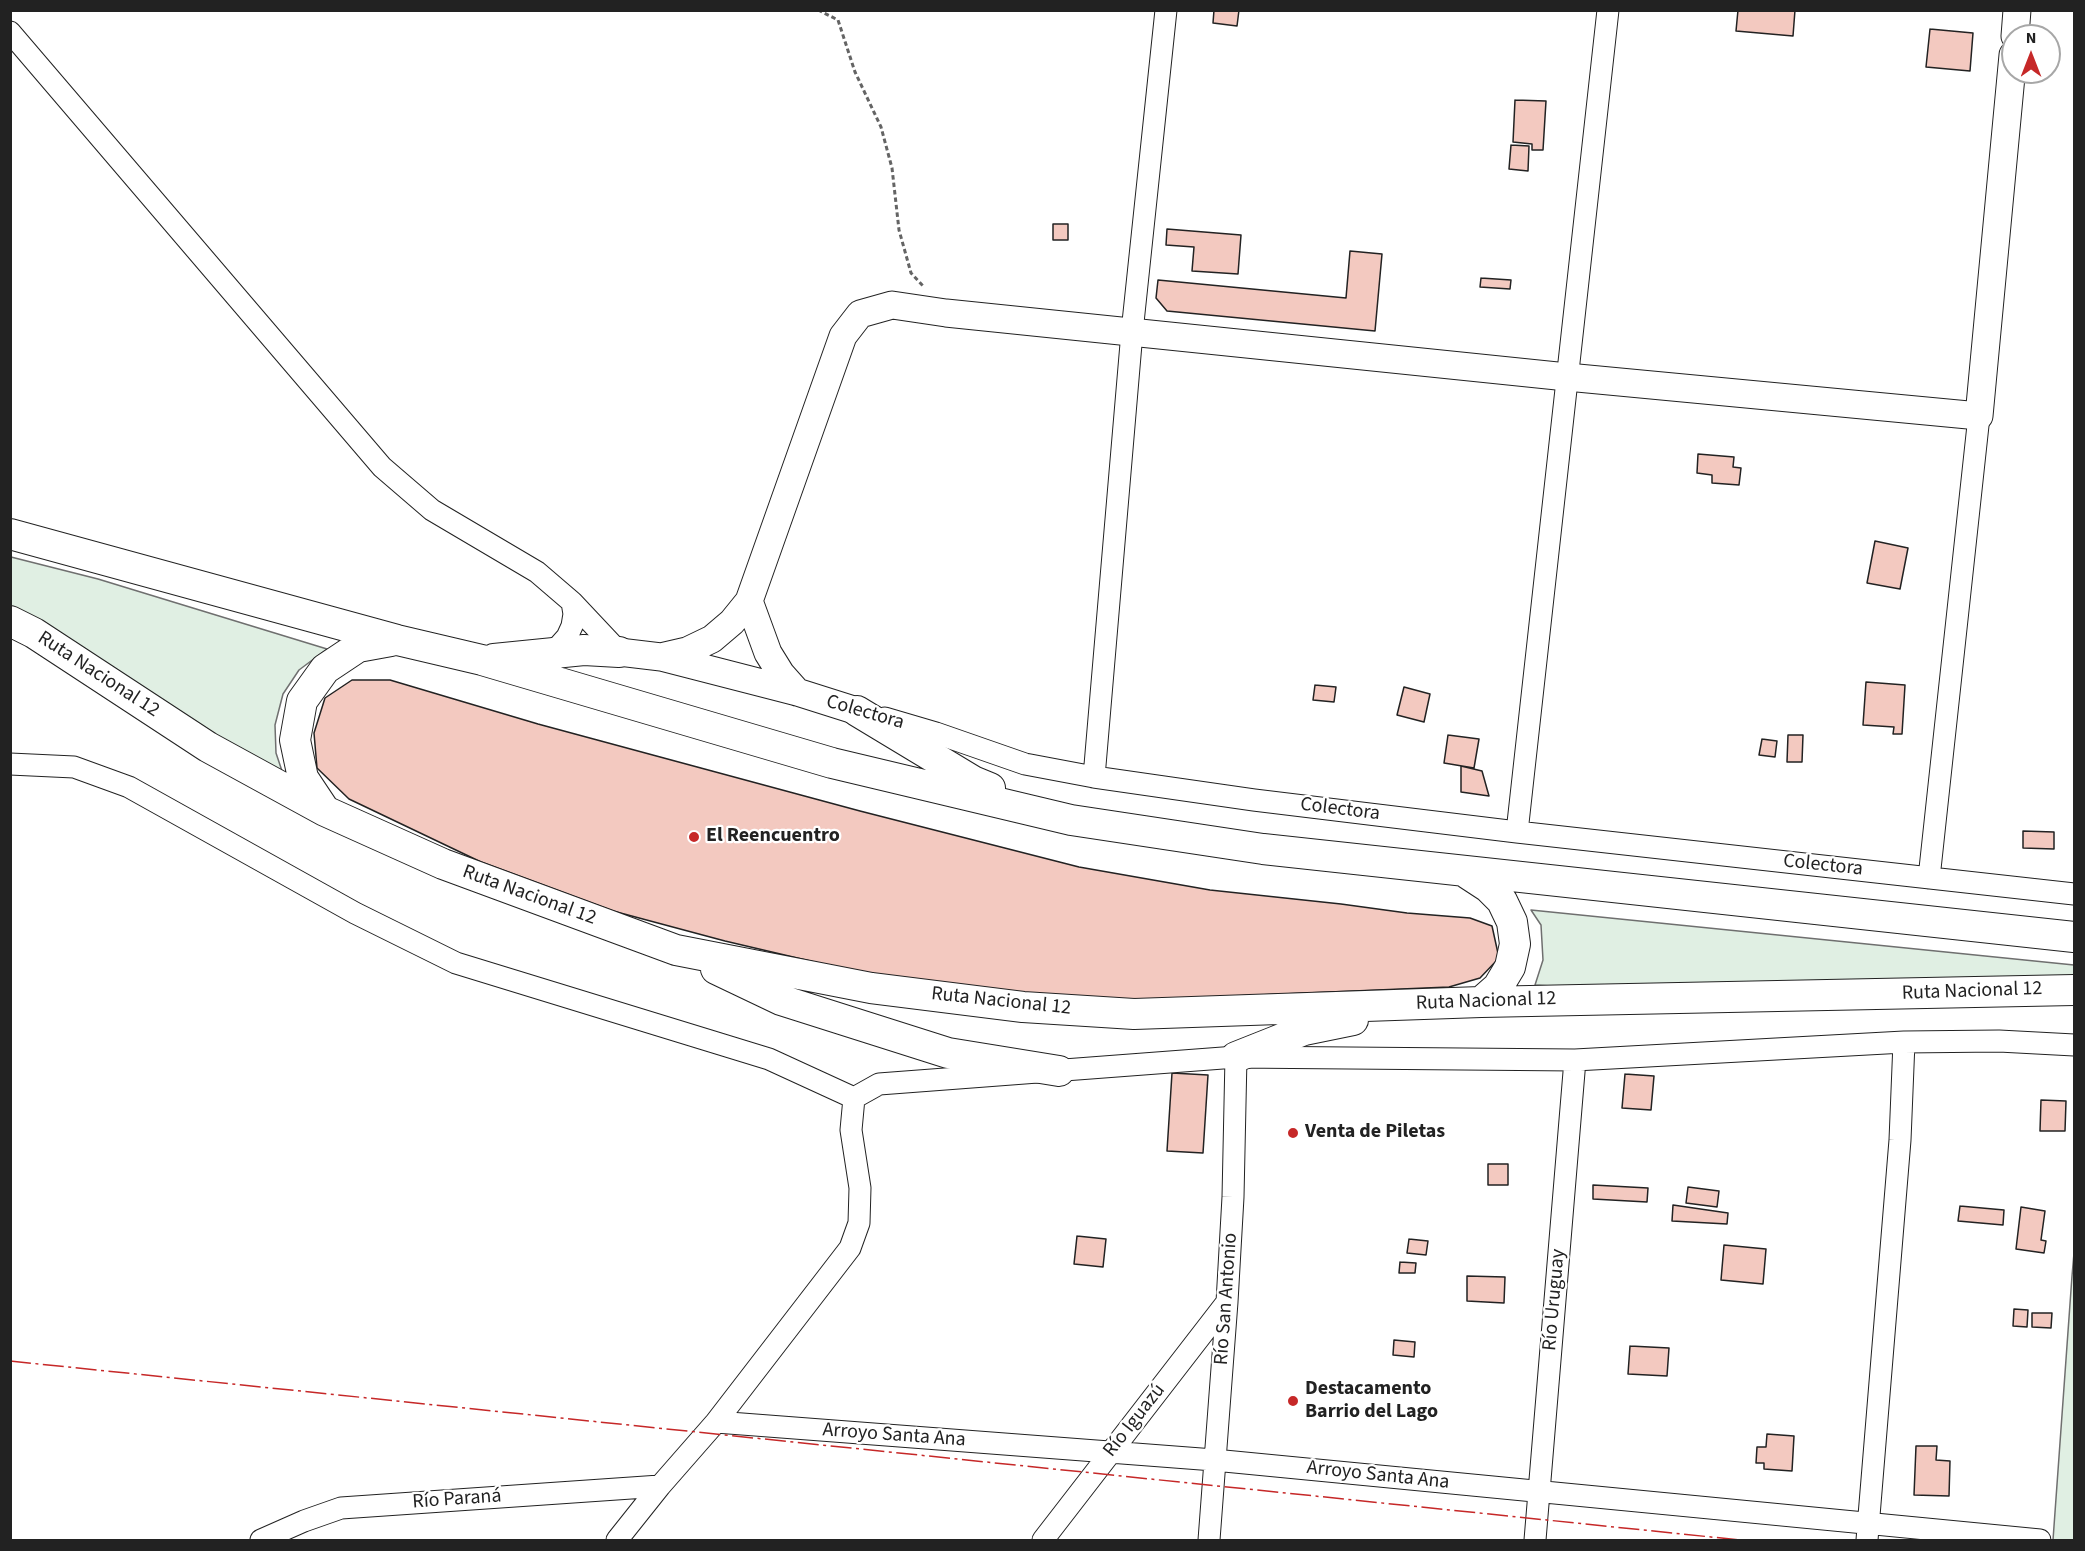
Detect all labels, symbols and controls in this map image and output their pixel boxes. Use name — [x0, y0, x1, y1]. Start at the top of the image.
north arrow — [2001, 24, 2061, 84]
text: N — [2026, 27, 2036, 49]
street label: Ruta Nacional 12 — [33, 627, 163, 723]
street label: Colectora — [823, 690, 907, 736]
street label: Colectora — [1299, 793, 1381, 827]
place label: El Reencuentro — [706, 825, 840, 849]
marker: El Reencuentro — [687, 830, 701, 844]
street label: Colectora — [1782, 850, 1864, 882]
street label: Ruta Nacional 12 — [459, 861, 599, 931]
street label: Ruta Nacional 12 — [1901, 978, 2043, 1006]
street label: Ruta Nacional 12 — [930, 983, 1072, 1021]
street label: Ruta Nacional 12 — [1415, 988, 1557, 1016]
place label: Venta de Piletas — [1305, 1121, 1445, 1145]
marker: Venta de Piletas — [1286, 1126, 1300, 1140]
street label: Río San Antonio — [1210, 1232, 1244, 1366]
street label: Río Uruguay — [1539, 1248, 1571, 1352]
place label: Destacamento Barrio del Lago — [1305, 1378, 1438, 1425]
street label: Río Iguazú — [1099, 1379, 1171, 1463]
marker: Destacamento Barrio del Lago — [1286, 1394, 1300, 1408]
street label: Arroyo Santa Ana — [822, 1419, 966, 1453]
street label: Arroyo Santa Ana — [1305, 1457, 1451, 1495]
street label: Río Paraná — [412, 1485, 502, 1515]

